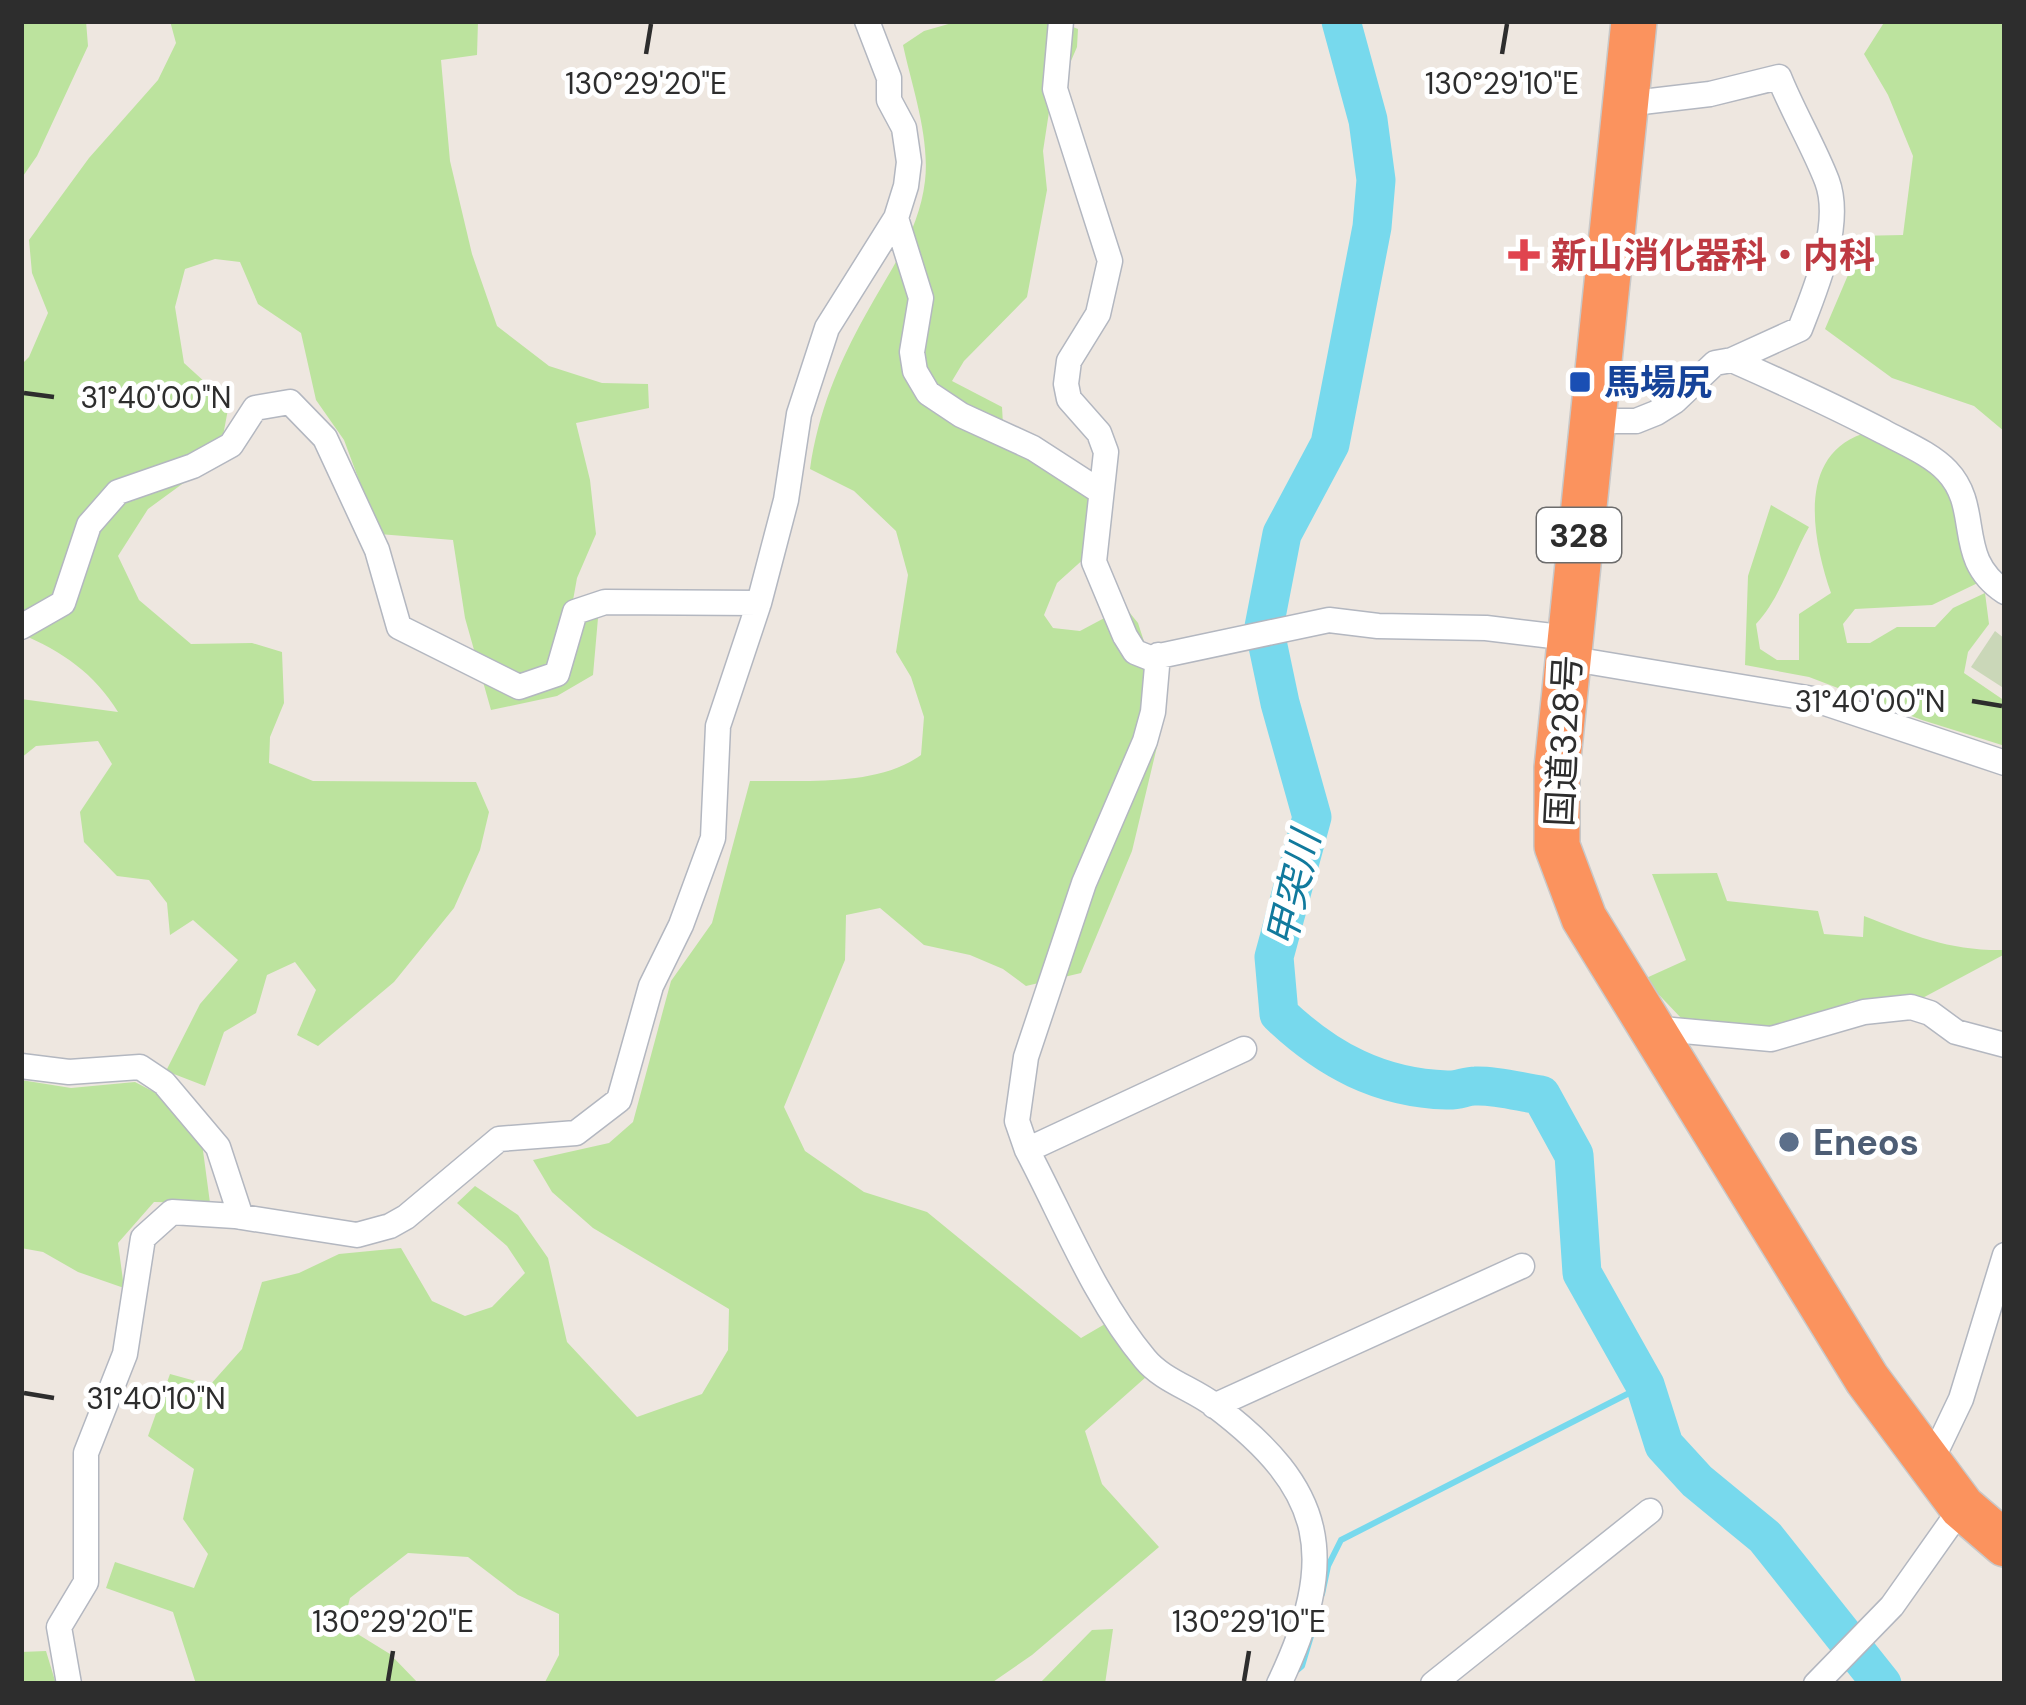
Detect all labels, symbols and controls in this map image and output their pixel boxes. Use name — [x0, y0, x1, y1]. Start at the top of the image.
text: 130°29'20"E — [565, 64, 727, 103]
text: 130°29'10"E — [1425, 64, 1579, 103]
place label: 新山消化器科・内科 — [1551, 232, 1875, 279]
marker: 新山消化器科・内科 — [1508, 239, 1540, 271]
place label: 馬場尻 — [1604, 359, 1712, 406]
marker: 馬場尻 — [1567, 369, 1593, 395]
text: 31°40'00"N — [81, 378, 231, 417]
road number: 328 — [1537, 508, 1621, 562]
street label: 国道328号 — [1536, 654, 1591, 828]
text: 31°40'00"N — [1795, 682, 1945, 721]
water label: 甲突川 — [1255, 822, 1332, 952]
place label: Eneos — [1813, 1119, 1919, 1166]
marker: Eneos — [1776, 1129, 1802, 1155]
text: 31°40'10"N — [86, 1379, 226, 1418]
text: 130°29'20"E — [312, 1602, 474, 1641]
text: 130°29'10"E — [1172, 1602, 1326, 1641]

